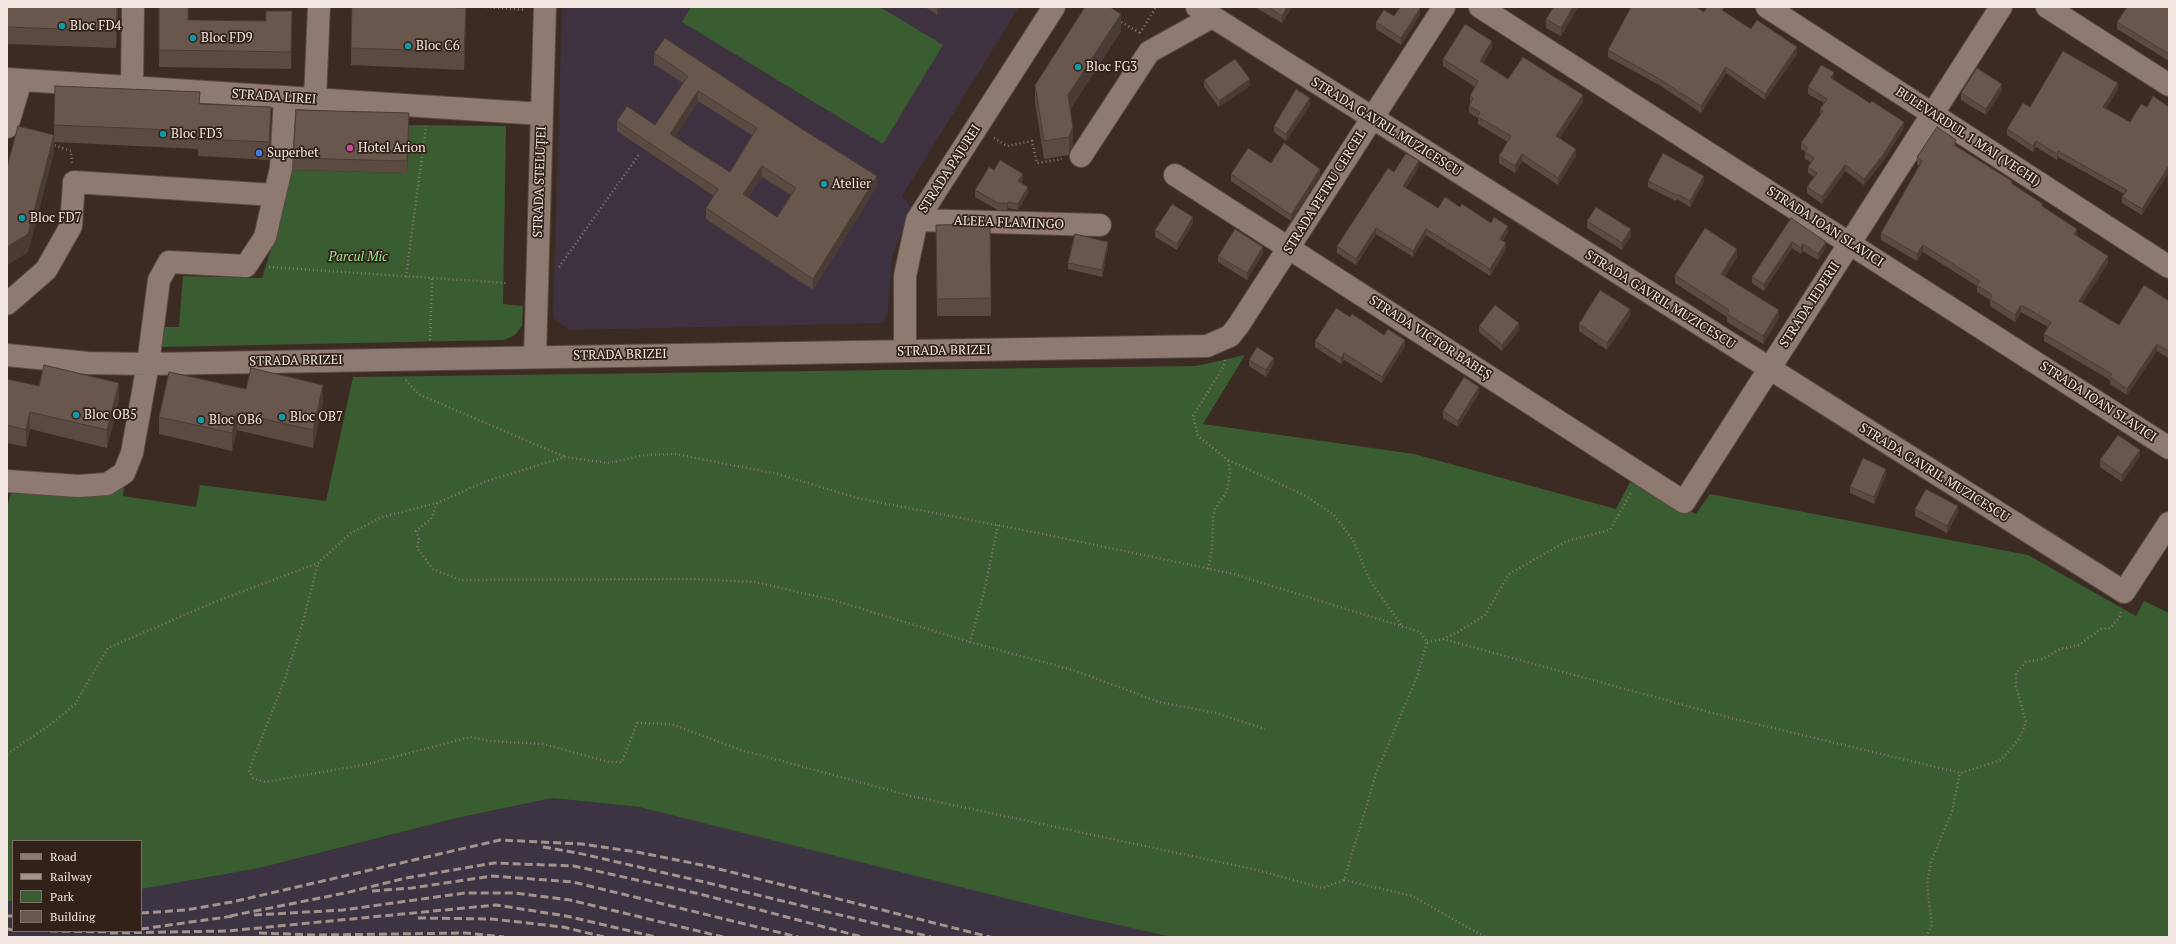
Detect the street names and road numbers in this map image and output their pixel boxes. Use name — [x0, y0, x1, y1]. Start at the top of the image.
street label: STRADA GAVRIL MUZICESCU — [1308, 74, 1464, 180]
street label: BULEVARDUL 1 MAI (VECHI) — [1892, 84, 2044, 190]
street label: STRADA LIREI — [231, 86, 317, 108]
street label: STRADA PAJUREI — [916, 122, 984, 216]
street label: STRADA STELUȚEI — [530, 126, 550, 238]
street label: STRADA PETRU CERCEL — [1280, 127, 1370, 257]
street label: STRADA IOAN SLAVICI — [1764, 183, 1886, 271]
street label: ALEEA FLAMINGO — [954, 213, 1064, 233]
street label: STRADA GAVRIL MUZICESCU — [1582, 247, 1738, 353]
street label: STRADA IEDERII — [1776, 259, 1844, 351]
street label: STRADA VICTOR BABEȘ — [1366, 293, 1494, 383]
street label: STRADA BRIZEI — [897, 342, 991, 360]
street label: STRADA BRIZEI — [573, 346, 667, 364]
street label: STRADA BRIZEI — [249, 352, 343, 370]
street label: STRADA IOAN SLAVICI — [2037, 358, 2159, 446]
street label: STRADA GAVRIL MUZICESCU — [1856, 420, 2012, 526]

